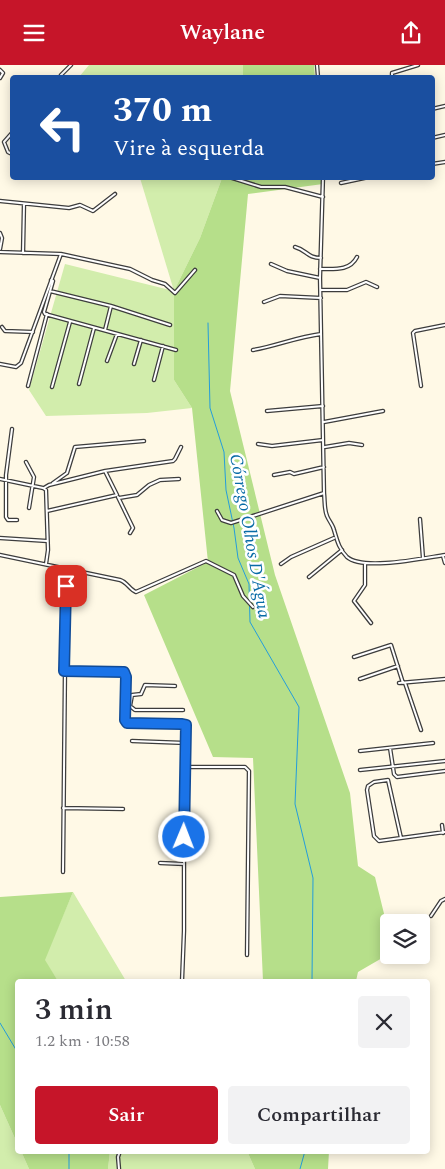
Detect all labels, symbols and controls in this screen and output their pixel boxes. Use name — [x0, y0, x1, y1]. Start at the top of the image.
text: Waylane — [180, 16, 265, 49]
icon: menu — [20, 19, 48, 47]
icon: share — [397, 19, 425, 47]
text: 370 m — [113, 84, 212, 137]
icon: left — [30, 95, 95, 160]
text: Vire à esquerda — [113, 132, 265, 165]
water label: Córrego Olhos D'Água — [222, 452, 278, 620]
pin — [45, 565, 87, 607]
icon: arrive — [52, 572, 80, 600]
position arrow — [157, 810, 209, 862]
map controls — [380, 914, 430, 964]
button: layers — [380, 914, 430, 964]
text: 3 min — [35, 987, 113, 1033]
button: close — [358, 996, 410, 1048]
text: 1.2 km · 10:58 — [35, 1029, 130, 1053]
button: Sair — [35, 1086, 218, 1144]
button: Compartilhar — [228, 1086, 410, 1144]

